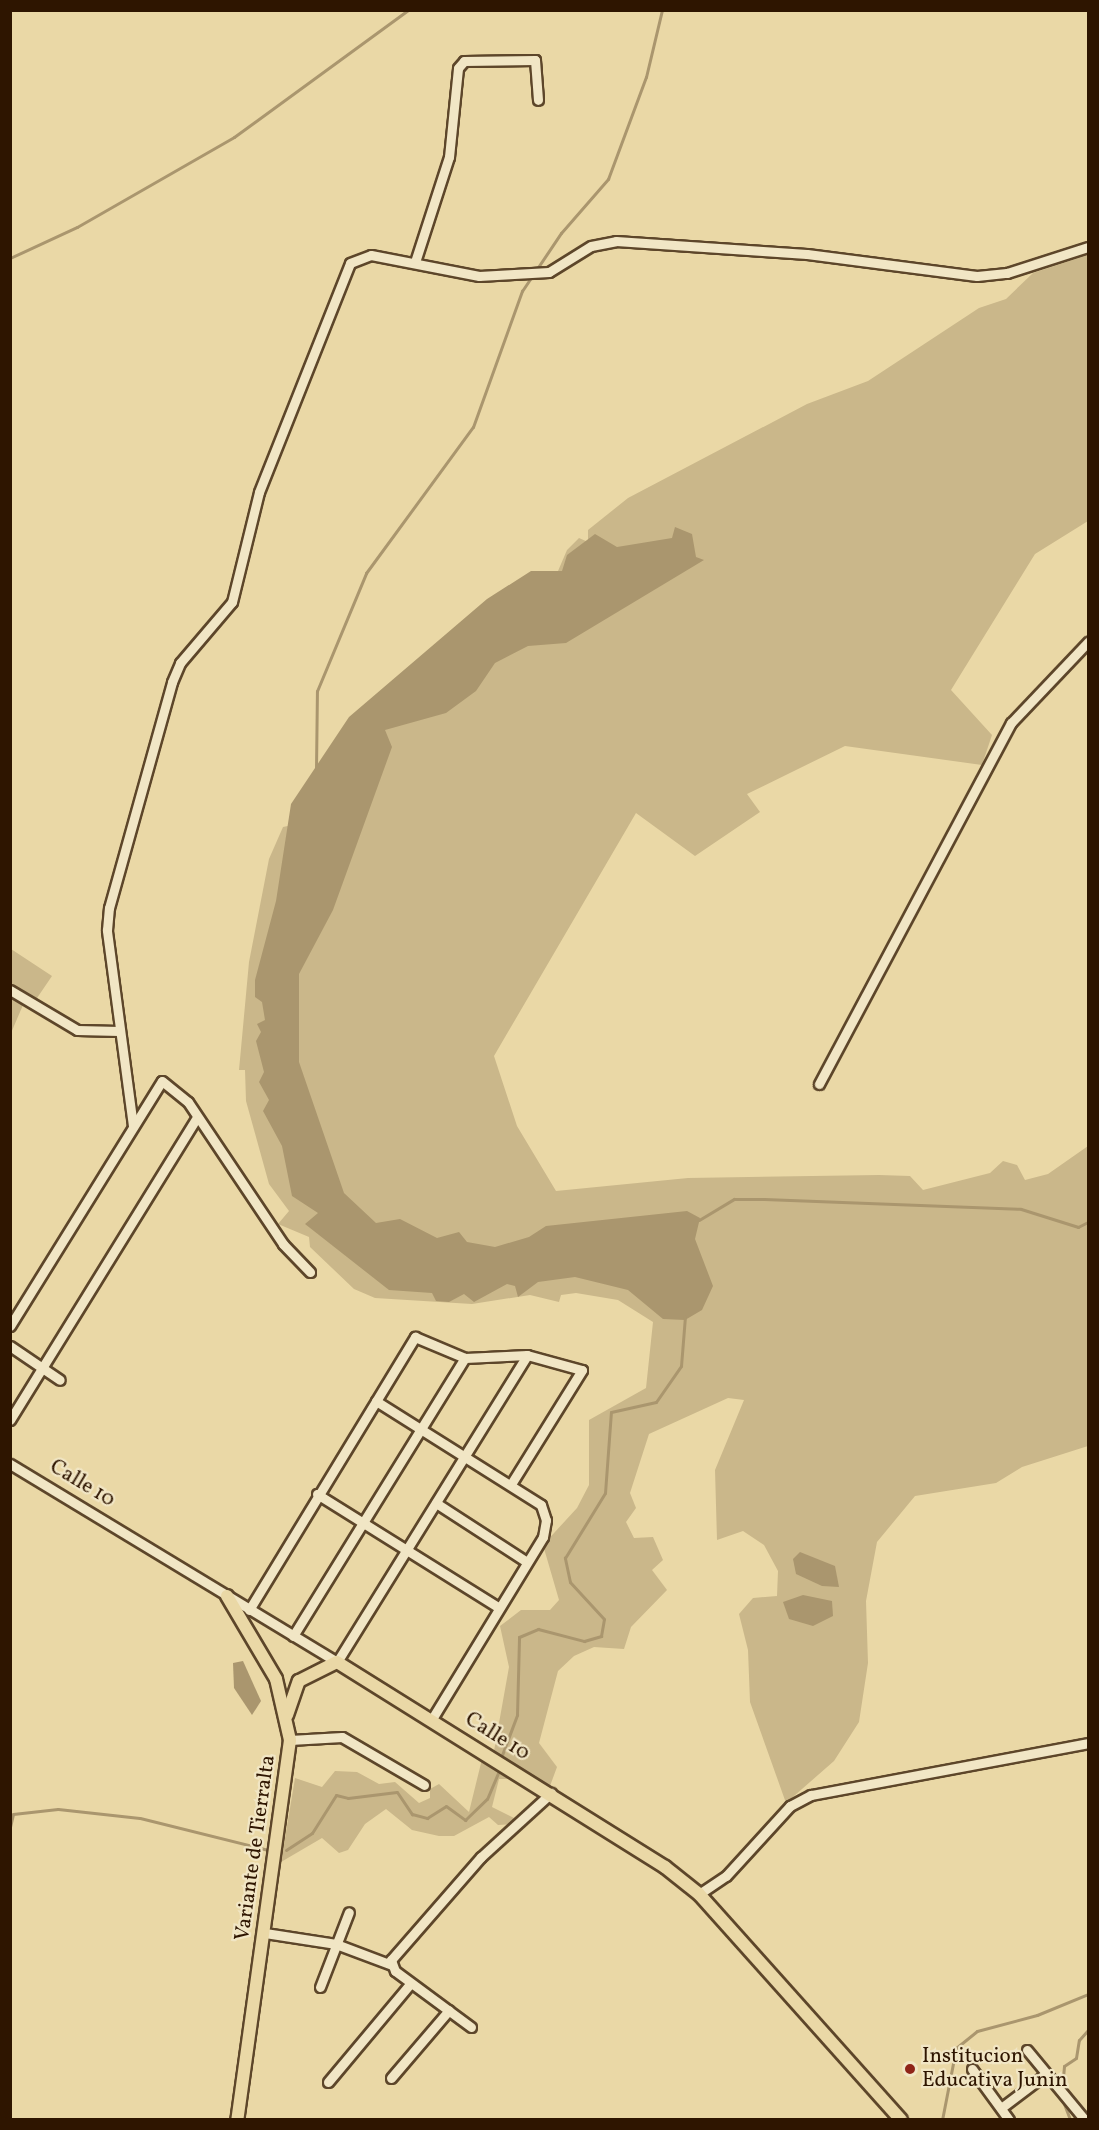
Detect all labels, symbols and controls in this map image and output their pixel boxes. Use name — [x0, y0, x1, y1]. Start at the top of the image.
street label: Calle 10 — [45, 1455, 119, 1513]
street label: Calle 10 — [460, 1707, 534, 1767]
street label: Variante de Tierralta — [230, 1753, 282, 1943]
place label: Institucion Educativa Junin — [922, 2044, 1067, 2094]
marker: Institucion Educativa Junin — [903, 2062, 917, 2076]

